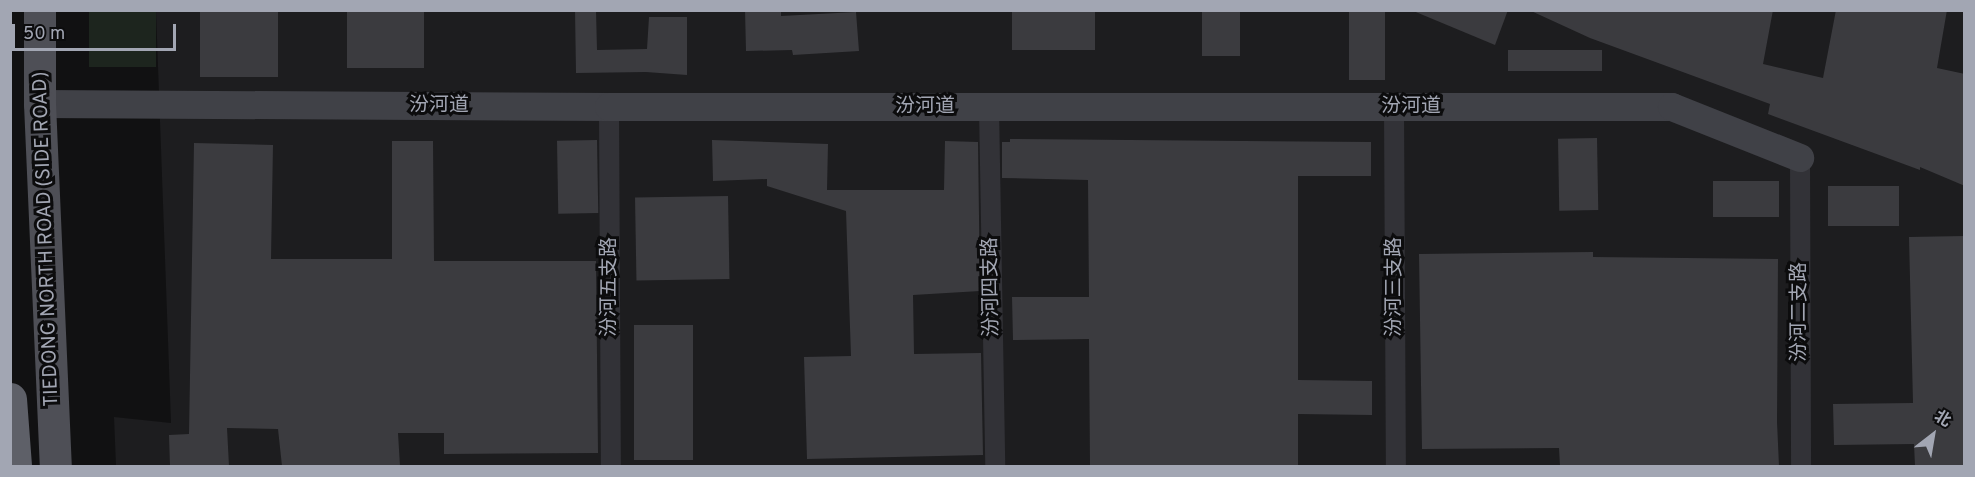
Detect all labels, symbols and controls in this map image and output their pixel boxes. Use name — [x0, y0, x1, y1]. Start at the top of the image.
scale bar — [15, 12, 178, 50]
text: 50 m — [23, 23, 65, 46]
street label: TIEDONG NORTH ROAD (SIDE ROAD) — [29, 71, 65, 407]
street label: 汾河道 — [409, 94, 469, 118]
street label: 汾河道 — [895, 95, 955, 119]
street label: 汾河道 — [1381, 95, 1441, 119]
street label: 汾河五支路 — [598, 237, 622, 337]
street label: 汾河四支路 — [979, 237, 1005, 337]
street label: 汾河三支路 — [1383, 237, 1407, 337]
street label: 汾河二支路 — [1788, 262, 1812, 362]
north arrow — [1903, 405, 1963, 465]
text: 北 — [1930, 407, 1954, 432]

